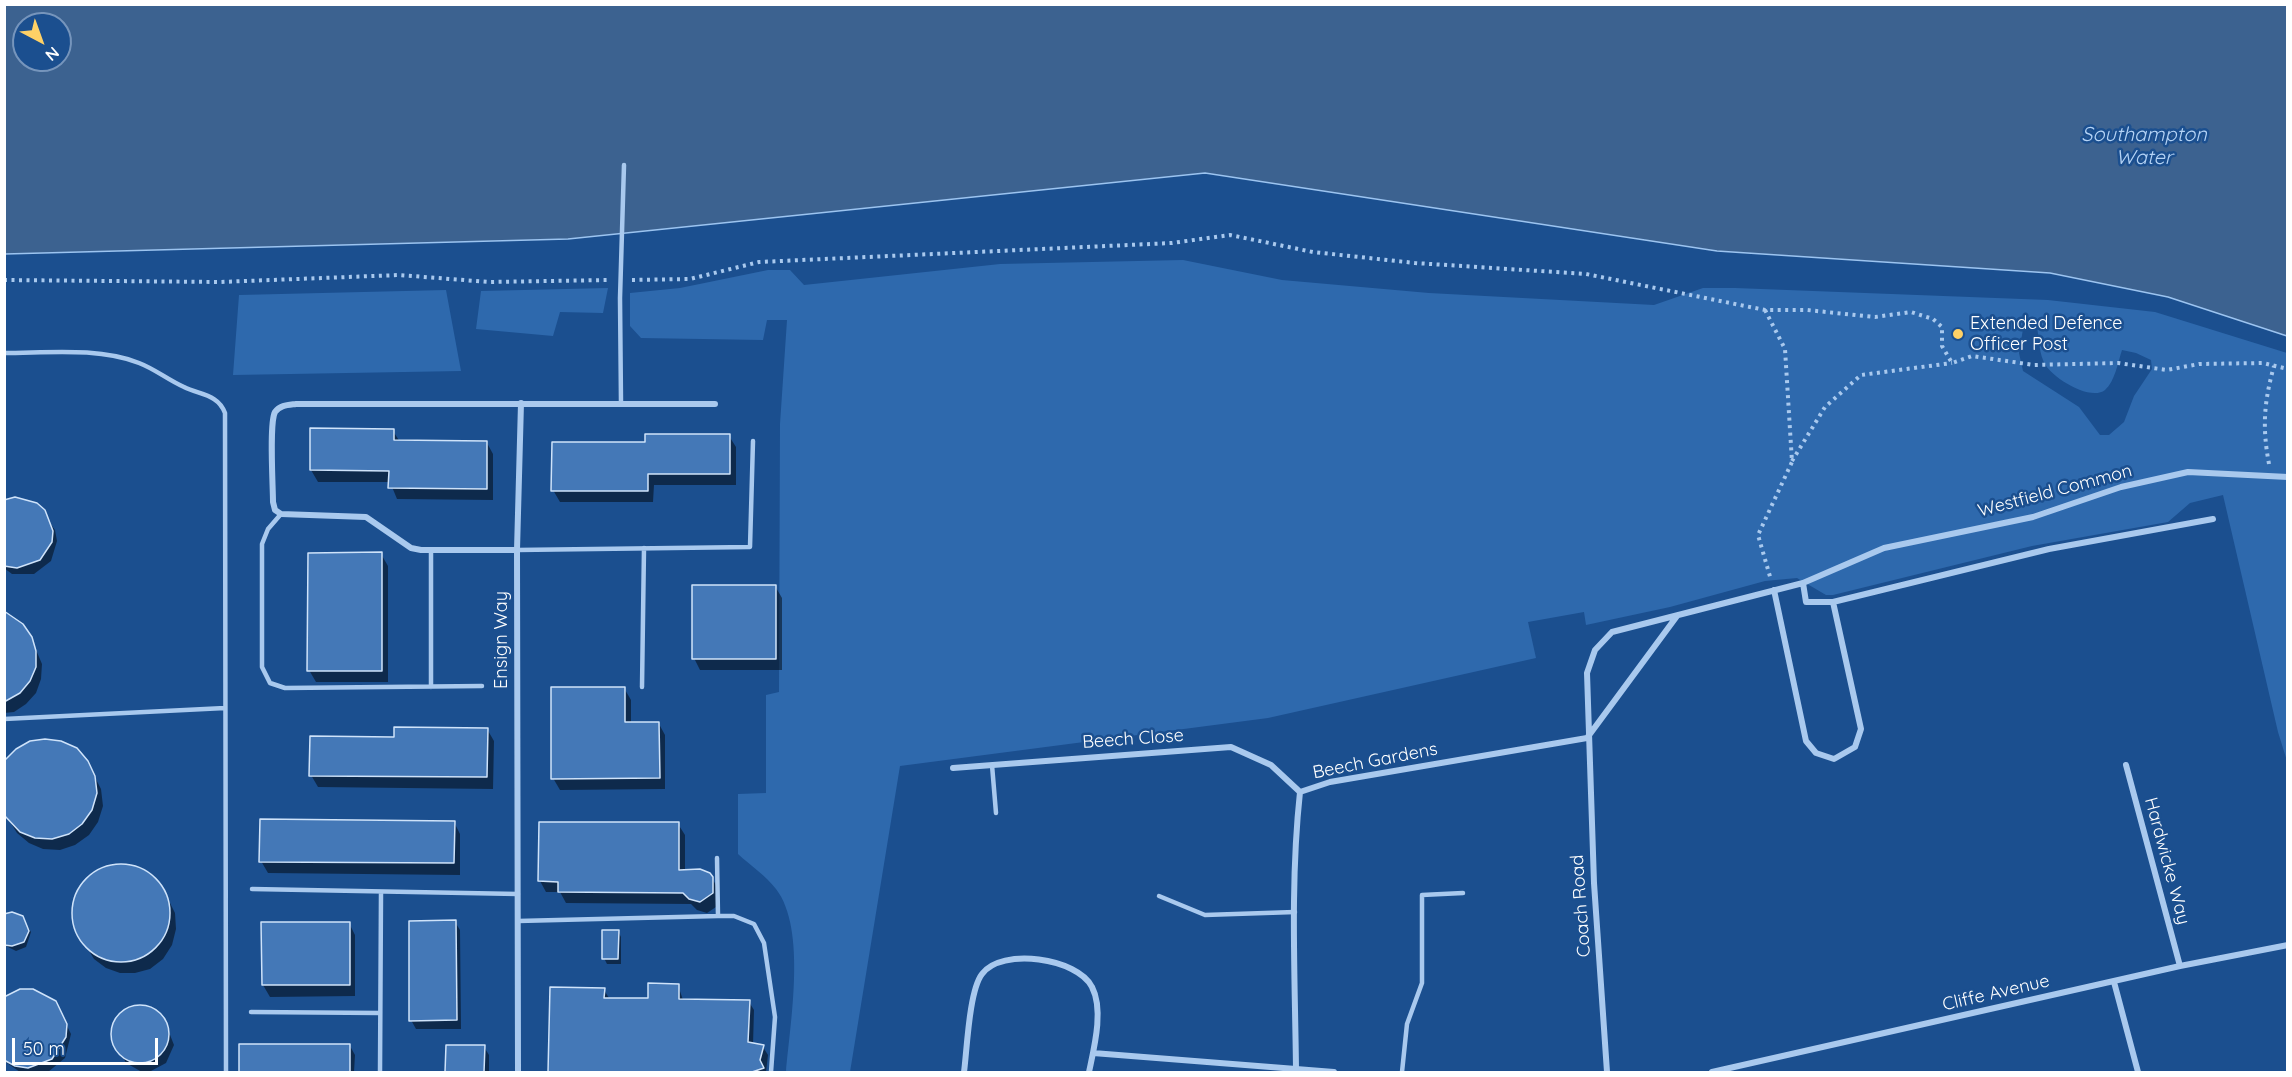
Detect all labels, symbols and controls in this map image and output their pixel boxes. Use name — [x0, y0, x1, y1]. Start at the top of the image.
north arrow — [12, 12, 72, 72]
text: N — [42, 43, 64, 65]
water label: Southampton Water — [2081, 123, 2207, 170]
place label: Extended Defence Officer Post — [1970, 313, 2122, 356]
marker: Extended Defence Officer Post — [1951, 327, 1965, 341]
street label: Westfield Common — [1975, 460, 2135, 522]
street label: Ensign Way — [491, 591, 513, 689]
street label: Beech Close — [1082, 725, 1184, 753]
street label: Beech Gardens — [1311, 738, 1439, 784]
street label: Hardwicke Way — [2140, 795, 2194, 927]
street label: Coach Road — [1567, 854, 1595, 958]
street label: Cliffe Avenue — [1940, 970, 2052, 1016]
scale bar — [15, 1026, 160, 1064]
text: 50 m — [23, 1037, 65, 1060]

